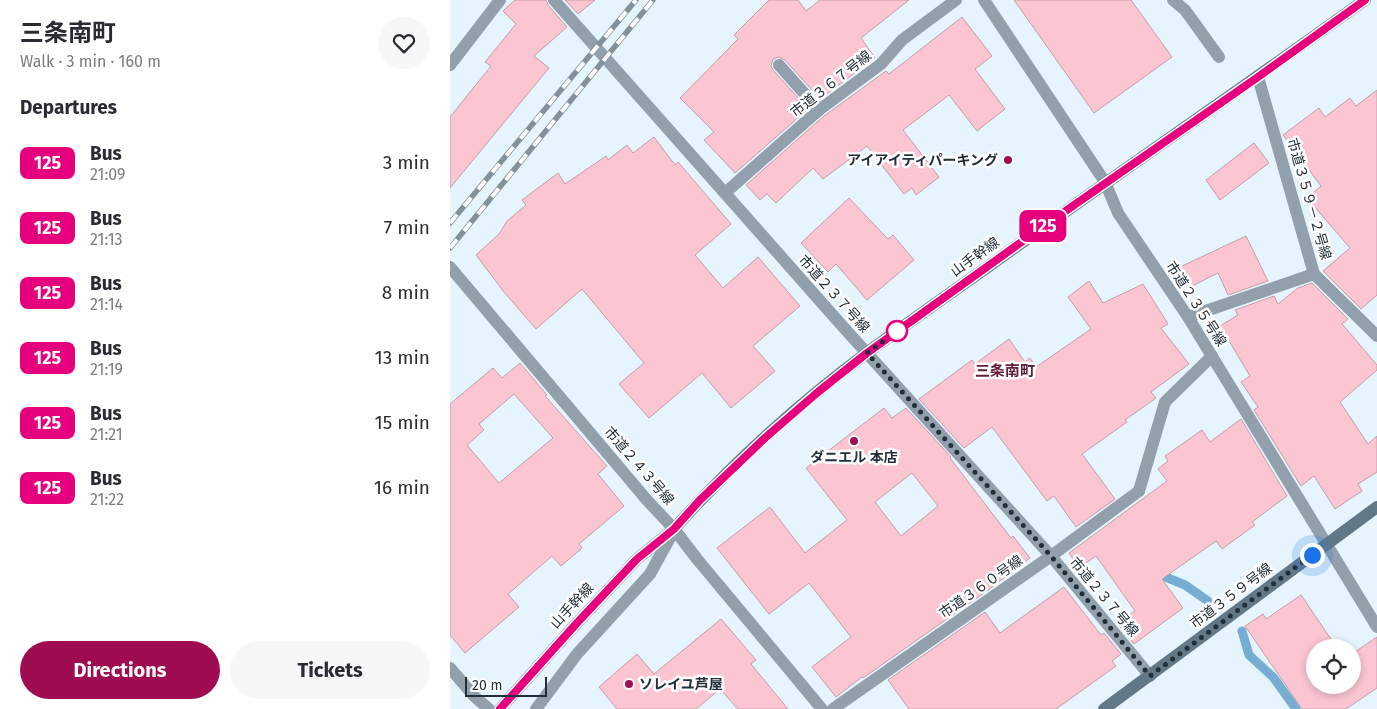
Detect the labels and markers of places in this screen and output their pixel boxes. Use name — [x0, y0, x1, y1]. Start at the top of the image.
place label: アイアイティパーキング — [847, 152, 998, 169]
marker: アイアイティパーキング — [1002, 154, 1014, 166]
unlabelled marker — [886, 320, 908, 342]
marker: ダニエル 本店 — [848, 435, 860, 447]
place label: ダニエル 本店 — [810, 449, 898, 466]
place label: ソレイユ芦屋 — [639, 676, 723, 693]
marker: ソレイユ芦屋 — [623, 678, 635, 690]

